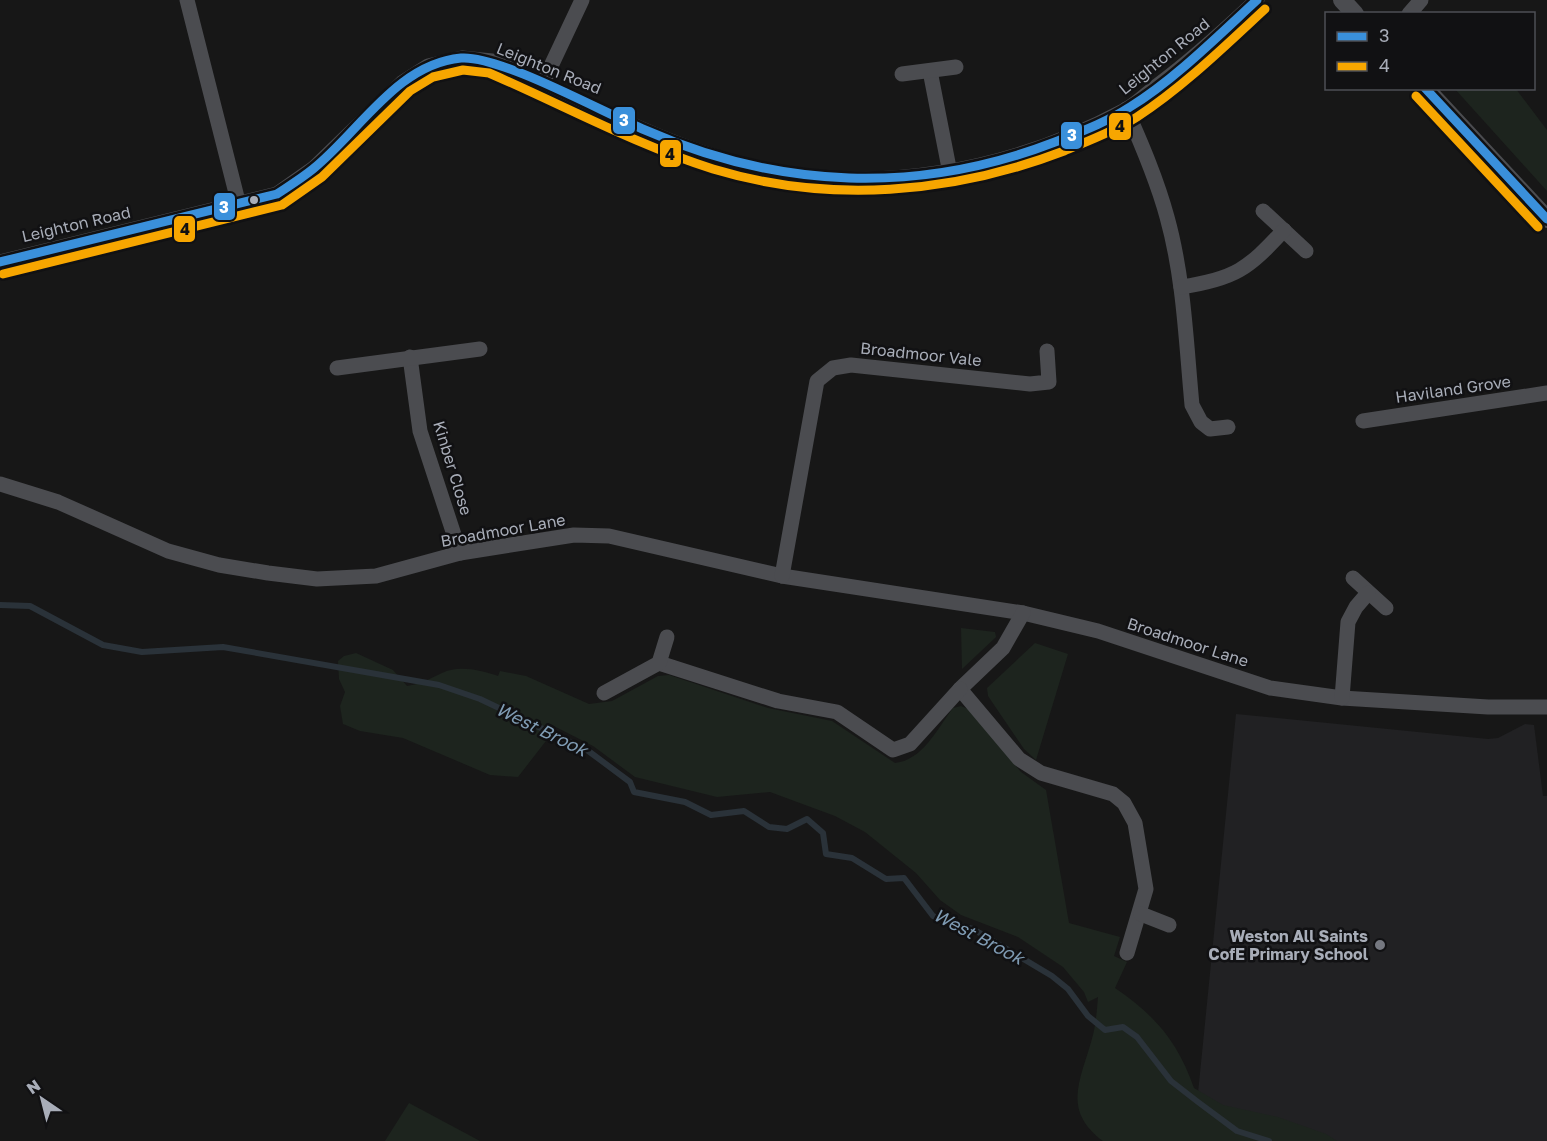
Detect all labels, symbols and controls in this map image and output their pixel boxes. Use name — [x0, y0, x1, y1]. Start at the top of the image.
legend — [1325, 12, 1535, 90]
street label: Leighton Road — [1115, 13, 1213, 99]
text: 3 — [1379, 24, 1390, 46]
street label: Leighton Road — [494, 38, 604, 98]
text: 4 — [1379, 54, 1390, 76]
line badge: 3 — [612, 106, 636, 135]
text: 3 — [619, 110, 629, 130]
line badge: 4 — [1108, 112, 1132, 141]
text: 4 — [1115, 116, 1125, 136]
line badge: 3 — [1060, 121, 1083, 150]
text: 3 — [1067, 125, 1077, 145]
line badge: 4 — [659, 139, 682, 168]
text: 4 — [665, 144, 675, 164]
line badge: 3 — [213, 192, 236, 221]
unlabelled marker — [248, 194, 260, 206]
text: 3 — [219, 197, 229, 217]
street label: Leighton Road — [20, 202, 132, 246]
line badge: 4 — [173, 215, 196, 243]
text: 4 — [180, 219, 190, 239]
street label: Broadmoor Vale — [859, 338, 983, 370]
street label: Haviland Grove — [1394, 371, 1512, 407]
street label: Kinber Close — [429, 418, 477, 518]
street label: Broadmoor Lane — [439, 509, 567, 551]
street label: Broadmoor Lane — [1125, 613, 1251, 671]
water label: West Brook — [493, 697, 593, 761]
water label: West Brook — [930, 903, 1029, 970]
place label: Weston All Saints CofE Primary School — [1208, 926, 1369, 964]
marker: Weston All Saints CofE Primary School — [1373, 938, 1387, 952]
north arrow — [12, 1069, 72, 1129]
text: N — [23, 1075, 44, 1098]

